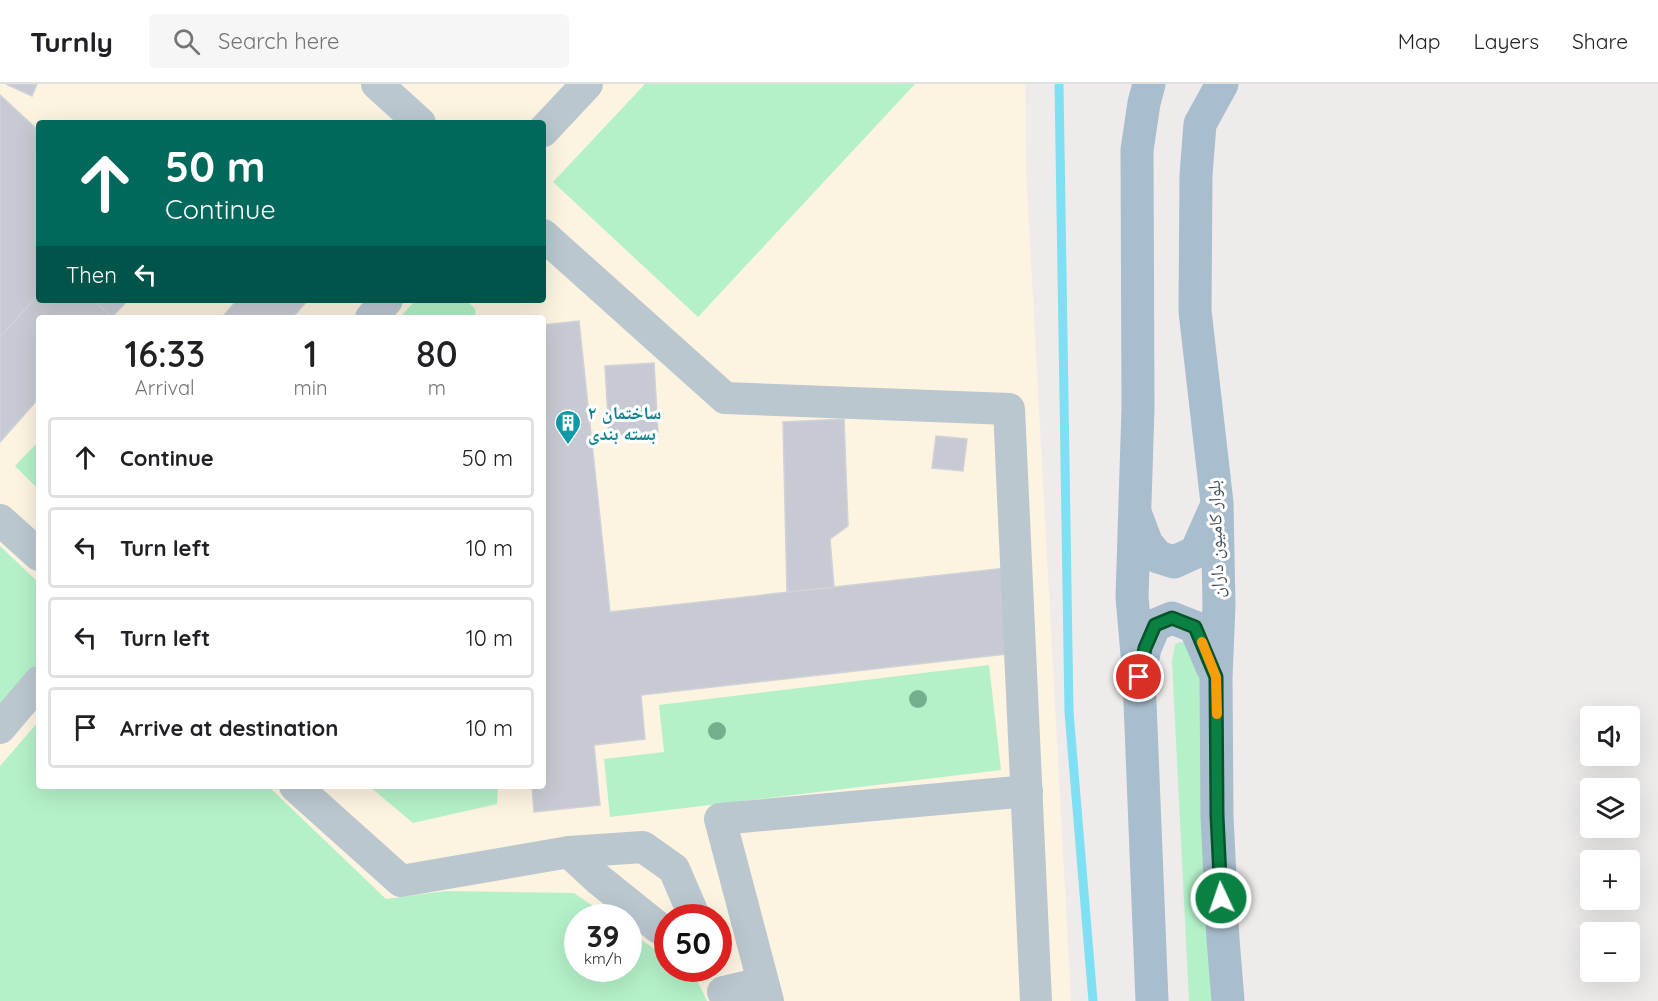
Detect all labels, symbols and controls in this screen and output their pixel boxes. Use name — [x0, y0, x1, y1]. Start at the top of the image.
search box — [149, 14, 569, 68]
text: Turnly — [30, 24, 113, 59]
icon: search — [170, 25, 203, 58]
text: Search here — [218, 27, 339, 55]
text: Map — [1398, 28, 1441, 54]
text: Layers — [1474, 28, 1539, 54]
text: Share — [1572, 28, 1628, 54]
text: 50 m — [165, 140, 265, 193]
icon: ahead — [66, 144, 144, 222]
text: Continue — [165, 192, 276, 226]
icon: left — [129, 258, 162, 291]
text: Then — [66, 261, 117, 289]
text: 16:33 — [124, 331, 205, 376]
text: 1 — [304, 331, 317, 376]
text: 80 — [416, 331, 458, 376]
text: Arrival — [135, 375, 195, 400]
text: min — [294, 375, 328, 400]
text: m — [428, 375, 446, 400]
place label: ۲ ساختمان بسته بندی — [588, 401, 661, 445]
building icon: ۲ ساختمان بسته بندی — [553, 408, 583, 446]
icon: ahead — [69, 441, 102, 474]
text: Continue — [120, 444, 214, 472]
text: 50 m — [462, 444, 513, 472]
street label: بلوار کامیون داران — [1202, 480, 1229, 598]
icon: left — [69, 531, 102, 564]
text: Turn left — [120, 534, 210, 562]
text: 10 m — [466, 534, 513, 562]
icon: left — [69, 621, 102, 654]
text: Turn left — [120, 624, 210, 652]
text: 10 m — [466, 624, 513, 652]
pin — [1113, 651, 1164, 702]
icon: arrive — [1122, 660, 1155, 693]
map controls — [1580, 706, 1640, 982]
button: sound — [1580, 706, 1640, 766]
icon: arrive — [69, 711, 102, 744]
text: Arrive at destination — [120, 714, 338, 742]
text: 10 m — [466, 714, 513, 742]
button: layers — [1580, 778, 1640, 838]
button: + — [1580, 850, 1640, 910]
position arrow — [1189, 866, 1253, 930]
speed limit sign: 50 — [654, 904, 732, 982]
text: 39 — [586, 917, 620, 955]
button: − — [1580, 922, 1640, 982]
text: km/h — [584, 949, 622, 968]

